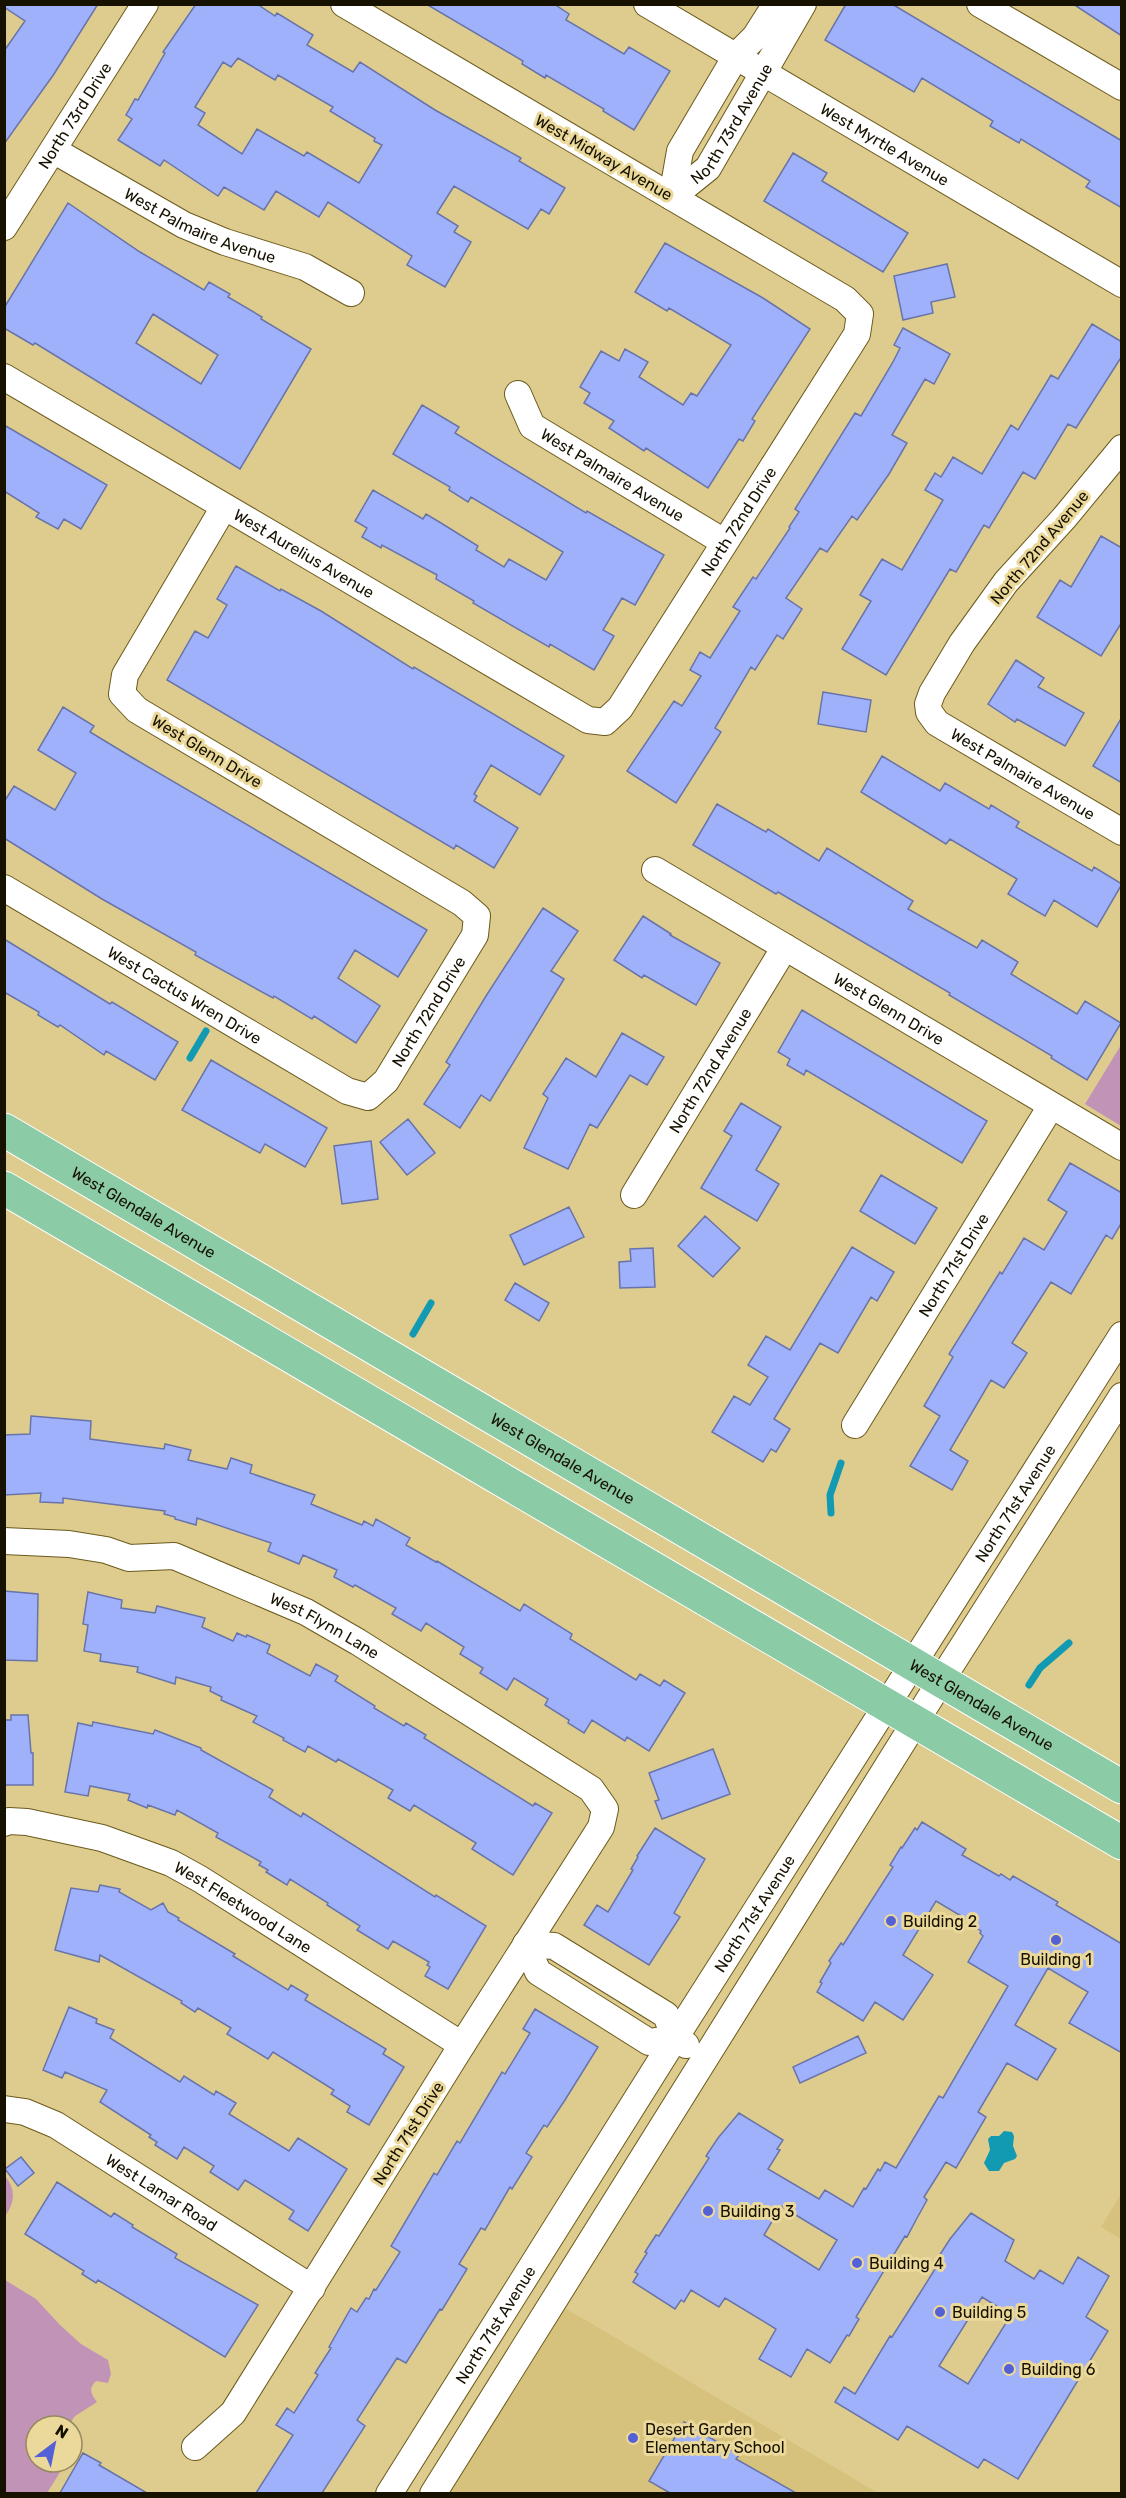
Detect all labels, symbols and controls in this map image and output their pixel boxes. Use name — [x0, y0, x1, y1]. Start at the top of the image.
street label: North 73rd Drive — [34, 59, 116, 172]
street label: North 73rd Avenue — [687, 60, 777, 188]
street label: West Myrtle Avenue — [817, 99, 952, 190]
street label: West Midway Avenue — [532, 110, 676, 204]
street label: West Palmaire Avenue — [121, 184, 278, 267]
street label: West Palmaire Avenue — [537, 425, 687, 526]
street label: North 72nd Drive — [697, 463, 780, 580]
street label: North 72nd Avenue — [986, 487, 1093, 608]
street label: West Aurelius Avenue — [230, 505, 378, 602]
street label: West Glenn Drive — [148, 711, 265, 792]
street label: West Palmaire Avenue — [947, 724, 1098, 824]
street label: West Cactus Wren Drive — [104, 942, 265, 1048]
street label: North 72nd Drive — [388, 953, 470, 1070]
street label: West Glenn Drive — [830, 969, 948, 1049]
street label: North 72nd Avenue — [665, 1005, 756, 1136]
street label: West Glendale Avenue — [68, 1163, 219, 1262]
street label: North 71st Drive — [915, 1210, 993, 1320]
street label: West Glendale Avenue — [487, 1409, 638, 1509]
street label: North 71st Avenue — [971, 1441, 1060, 1566]
street label: West Flynn Lane — [267, 1589, 383, 1663]
street label: West Glendale Avenue — [906, 1655, 1057, 1755]
street label: North 71st Avenue — [710, 1851, 799, 1976]
street label: West Fleetwood Lane — [171, 1858, 315, 1957]
place label: Building 2 — [903, 1912, 977, 1931]
marker: Building 2 — [884, 1914, 898, 1928]
marker: Building 1 — [1049, 1933, 1063, 1947]
place label: Building 1 — [1020, 1950, 1092, 1969]
street label: North 71st Drive — [369, 2078, 448, 2188]
street label: West Lamar Road — [102, 2150, 221, 2235]
place label: Building 3 — [720, 2202, 794, 2221]
marker: Building 3 — [701, 2204, 715, 2218]
place label: Building 4 — [869, 2254, 944, 2273]
marker: Building 4 — [850, 2256, 864, 2270]
street label: North 71st Avenue — [452, 2262, 540, 2387]
place label: Building 5 — [952, 2303, 1026, 2322]
marker: Building 5 — [933, 2305, 947, 2319]
place label: Building 6 — [1021, 2360, 1096, 2379]
marker: Building 6 — [1002, 2362, 1016, 2376]
north arrow — [24, 2414, 84, 2474]
place label: Desert Garden Elementary School — [645, 2420, 785, 2457]
text: N — [52, 2421, 72, 2443]
marker: Desert Garden Elementary School — [626, 2431, 640, 2445]

